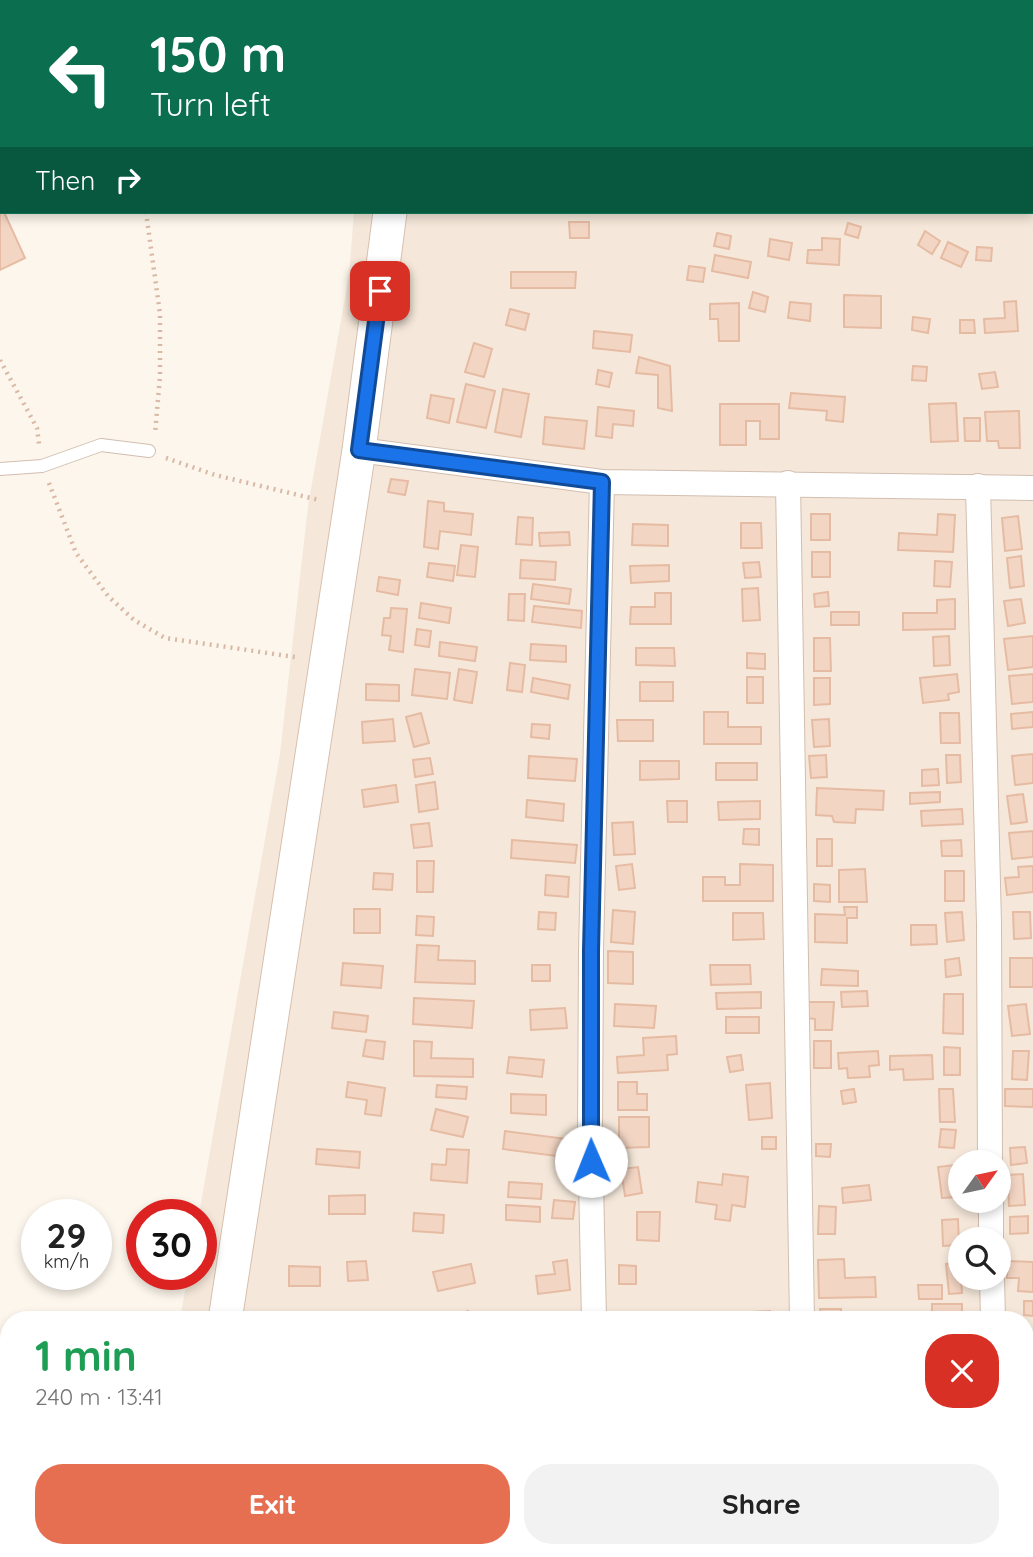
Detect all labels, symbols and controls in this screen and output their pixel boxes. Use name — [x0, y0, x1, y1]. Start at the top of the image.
text: 150 m — [150, 23, 286, 84]
icon: left — [35, 28, 126, 119]
text: Turn left — [150, 84, 271, 124]
icon: right — [109, 161, 147, 199]
text: Then — [35, 164, 95, 197]
pin — [350, 261, 410, 321]
icon: arrive — [361, 272, 399, 310]
position arrow — [554, 1124, 628, 1198]
north arrow — [948, 1150, 1012, 1213]
map controls — [948, 1150, 1011, 1290]
speed limit sign: 30 — [126, 1199, 217, 1290]
text: 29 — [47, 1213, 86, 1257]
button: search — [948, 1227, 1011, 1290]
text: km/h — [44, 1250, 89, 1273]
text: 1 min — [35, 1329, 137, 1382]
button: close — [925, 1334, 999, 1408]
text: 240 m · 13:41 — [35, 1382, 163, 1411]
button: Exit — [35, 1464, 510, 1544]
button: Share — [524, 1464, 999, 1544]

